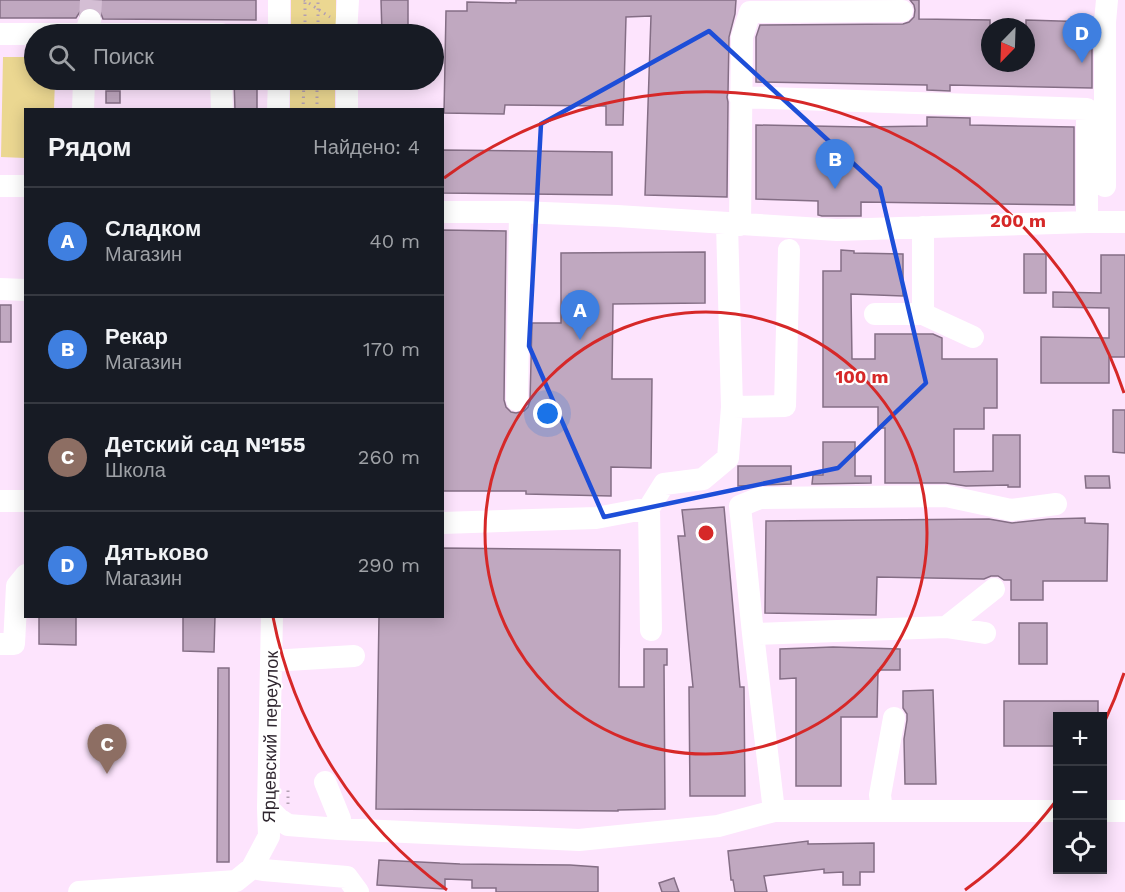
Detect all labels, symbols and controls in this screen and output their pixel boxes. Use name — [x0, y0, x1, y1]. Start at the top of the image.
pin: D — [1062, 14, 1102, 63]
north arrow — [981, 18, 1035, 72]
search box — [24, 24, 444, 90]
icon: search — [45, 41, 78, 74]
text: Поиск — [93, 44, 154, 69]
text: Рядом — [48, 132, 131, 162]
text: Найдено: 4 — [313, 135, 420, 159]
pin: B — [816, 140, 854, 189]
text: 200 m — [990, 210, 1046, 231]
text: Сладком — [105, 216, 201, 241]
text: A — [61, 229, 74, 253]
text: 40 m — [369, 229, 420, 253]
text: Магазин — [105, 242, 182, 266]
pin: A — [560, 290, 600, 340]
text: Рекар — [105, 324, 168, 349]
text: B — [61, 337, 74, 361]
text: 170 m — [363, 337, 420, 361]
text: Магазин — [105, 350, 182, 374]
text: 100 m — [835, 366, 889, 387]
your location — [533, 399, 562, 428]
text: Детский сад №155 — [105, 432, 306, 457]
text: C — [61, 445, 74, 469]
text: 260 m — [358, 445, 420, 469]
text: Школа — [105, 458, 166, 482]
centre of rings — [696, 523, 716, 543]
text: Дятьково — [105, 540, 209, 565]
text: D — [60, 553, 75, 577]
text: 290 m — [358, 553, 420, 577]
text: Магазин — [105, 566, 182, 590]
street label: Ярцевский переулок — [258, 651, 282, 823]
map controls — [1053, 712, 1107, 874]
button: + — [1053, 712, 1107, 766]
pin: C — [88, 724, 126, 774]
button: − — [1053, 766, 1107, 820]
button: locate — [1053, 820, 1107, 874]

